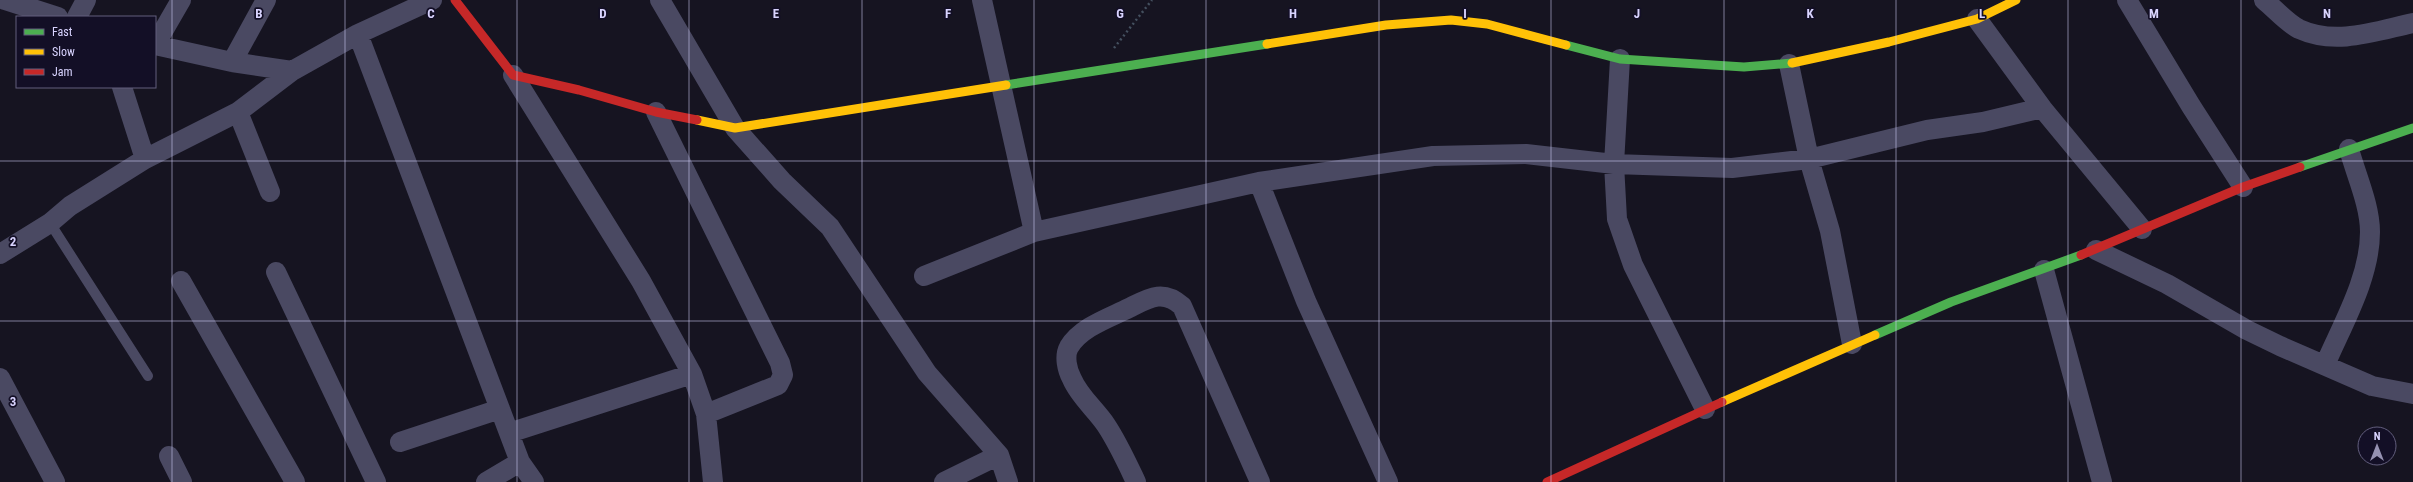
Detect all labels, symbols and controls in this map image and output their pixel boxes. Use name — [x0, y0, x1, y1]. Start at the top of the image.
text: B — [255, 6, 263, 21]
text: C — [427, 6, 435, 21]
text: D — [599, 6, 607, 21]
text: E — [773, 6, 780, 21]
text: F — [945, 6, 951, 21]
text: G — [1116, 6, 1124, 21]
text: H — [1289, 6, 1297, 21]
text: I — [1463, 6, 1467, 21]
text: J — [1634, 6, 1640, 21]
text: K — [1806, 6, 1814, 21]
text: L — [1979, 6, 1985, 21]
text: M — [2149, 6, 2159, 21]
text: N — [2323, 6, 2331, 21]
legend — [16, 16, 156, 88]
text: Fast — [52, 25, 73, 39]
text: Slow — [52, 45, 75, 59]
text: Jam — [52, 65, 73, 79]
text: 2 — [10, 234, 17, 249]
text: 3 — [10, 394, 16, 409]
north arrow — [2357, 426, 2397, 466]
text: N — [2374, 430, 2381, 443]

